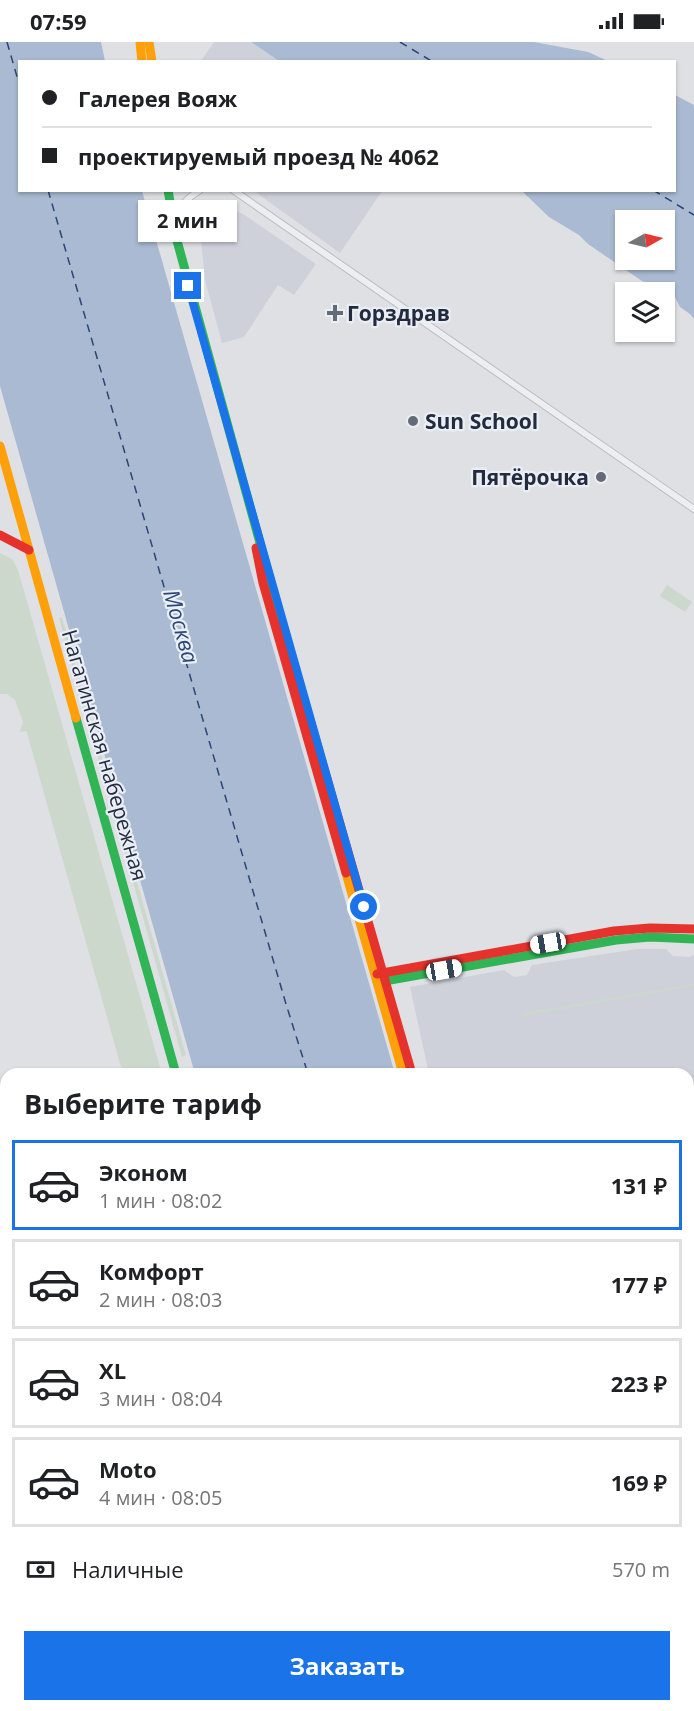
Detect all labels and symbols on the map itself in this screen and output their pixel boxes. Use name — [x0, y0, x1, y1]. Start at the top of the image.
callout: 2 мин — [138, 199, 237, 241]
north arrow — [615, 210, 675, 270]
route end — [174, 272, 201, 299]
place label: Горздрав — [347, 299, 450, 327]
marker: Горздрав — [328, 306, 342, 320]
place label: Sun School — [425, 407, 538, 435]
marker: Sun School — [406, 414, 420, 428]
place label: Пятёрочка — [471, 463, 589, 491]
marker: Пятёрочка — [594, 470, 608, 484]
water label: Москва — [157, 586, 207, 666]
street label: Нагатинская набережная — [56, 626, 154, 884]
route start — [350, 893, 377, 920]
car — [529, 931, 567, 955]
car — [425, 958, 463, 982]

